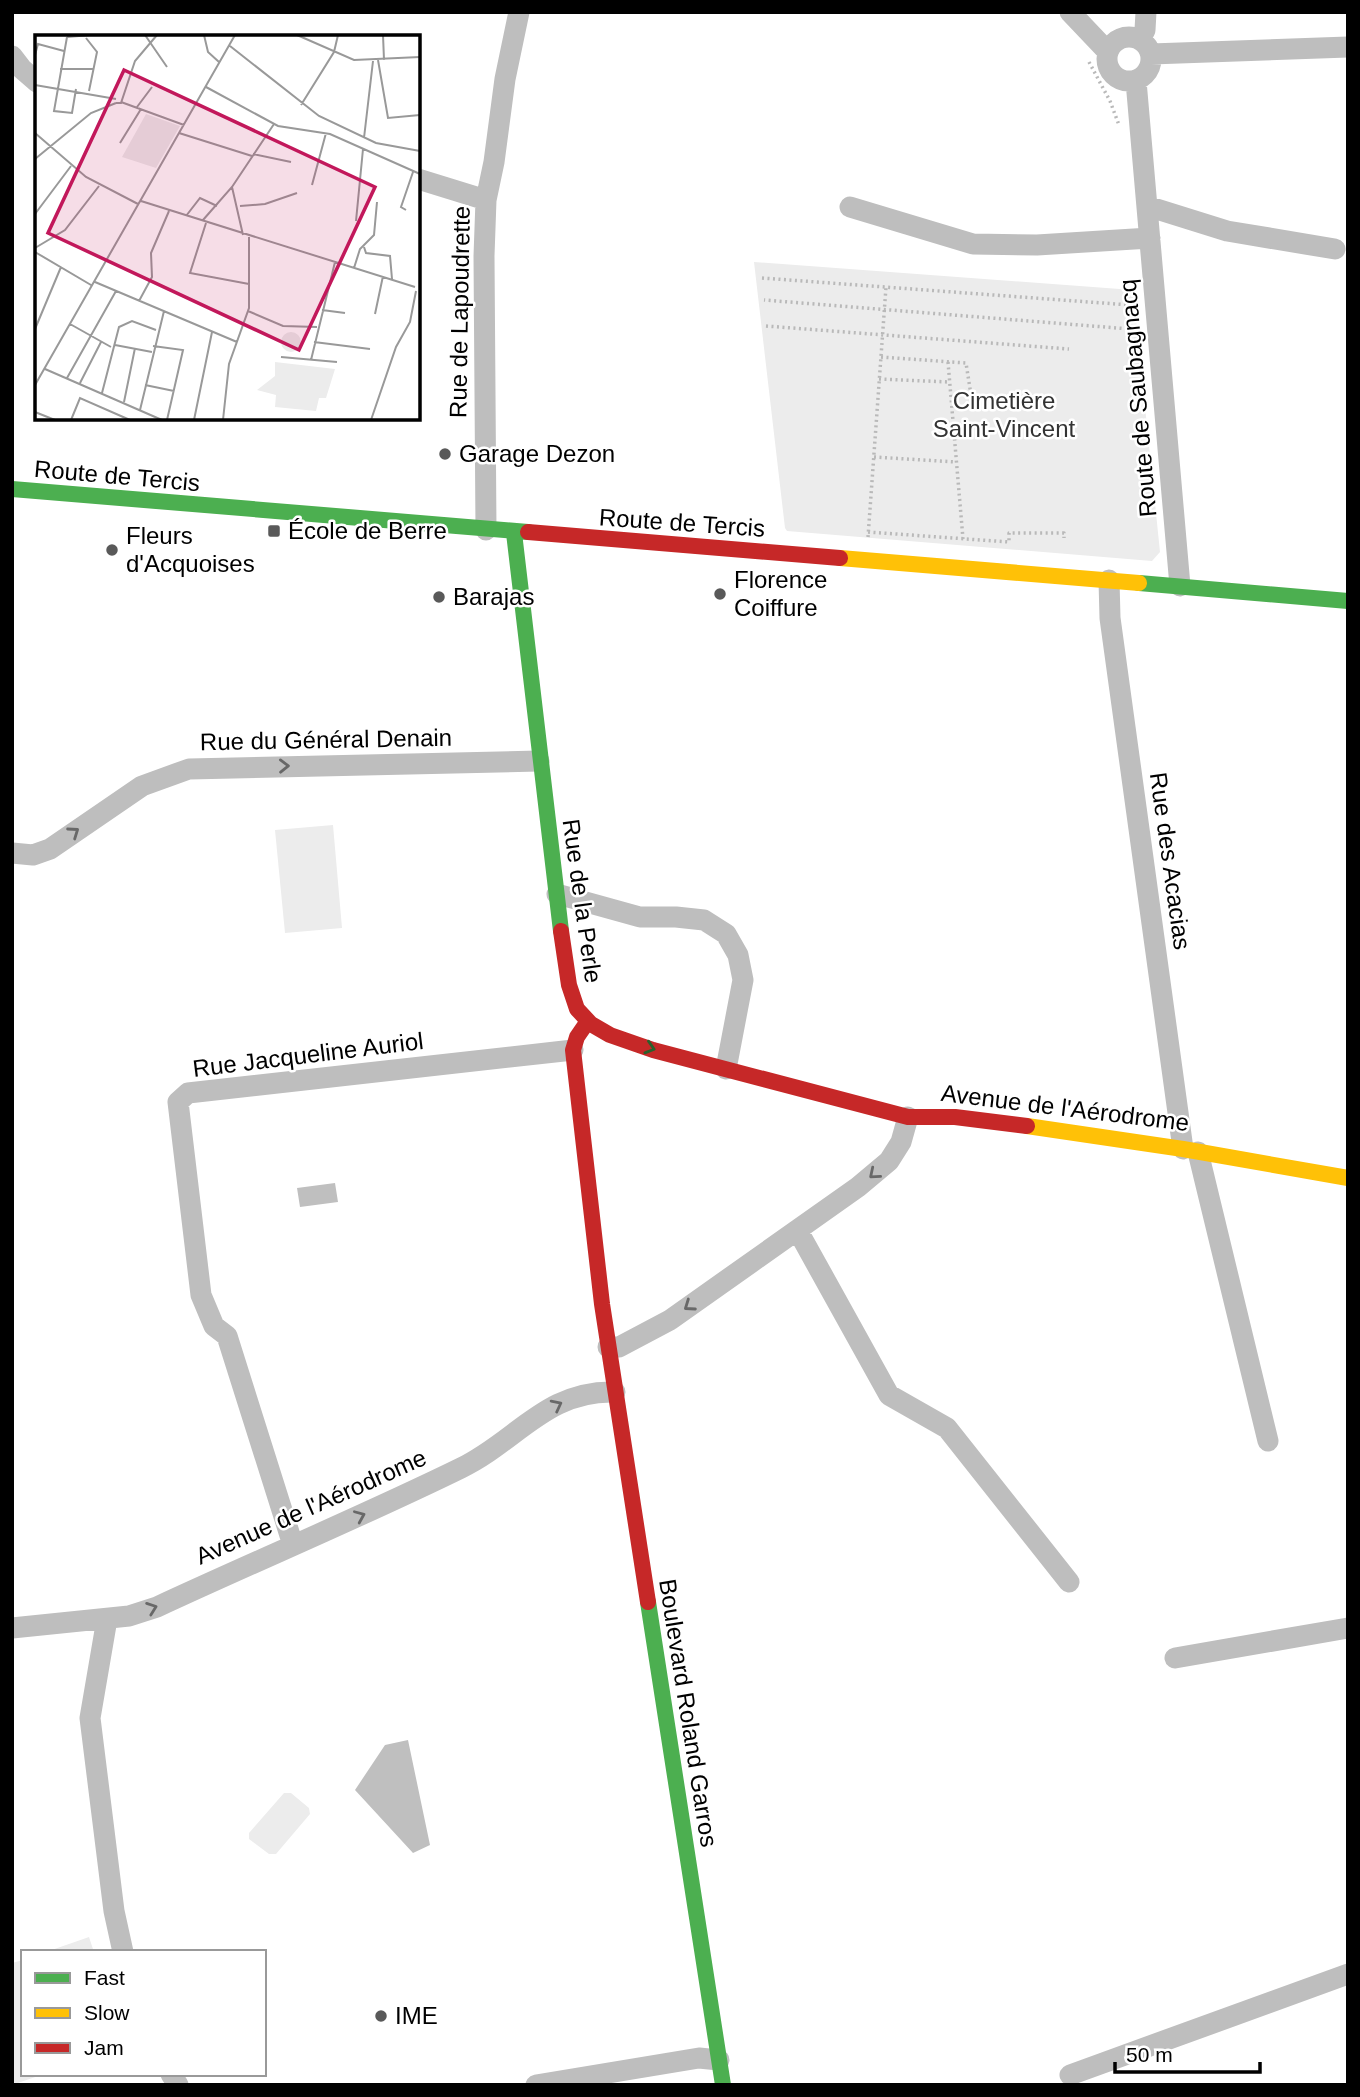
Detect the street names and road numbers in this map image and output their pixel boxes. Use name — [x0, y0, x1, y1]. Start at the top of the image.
street label: Rue de Lapoudrette — [444, 206, 475, 418]
street label: Route de Saubagnacq — [1114, 278, 1161, 518]
street label: Route de Tercis — [33, 455, 201, 496]
street label: Route de Tercis — [598, 503, 766, 542]
street label: Rue du Général Denain — [200, 724, 452, 755]
street label: Rue des Acacias — [1145, 771, 1196, 951]
street label: Rue de la Perle — [558, 817, 607, 985]
street label: Rue Jacqueline Auriol — [191, 1027, 425, 1082]
street label: Avenue de l'Aérodrome — [940, 1079, 1191, 1136]
street label: Avenue de l'Aérodrome — [191, 1443, 430, 1570]
street label: Boulevard Roland Garros — [654, 1577, 723, 1849]

